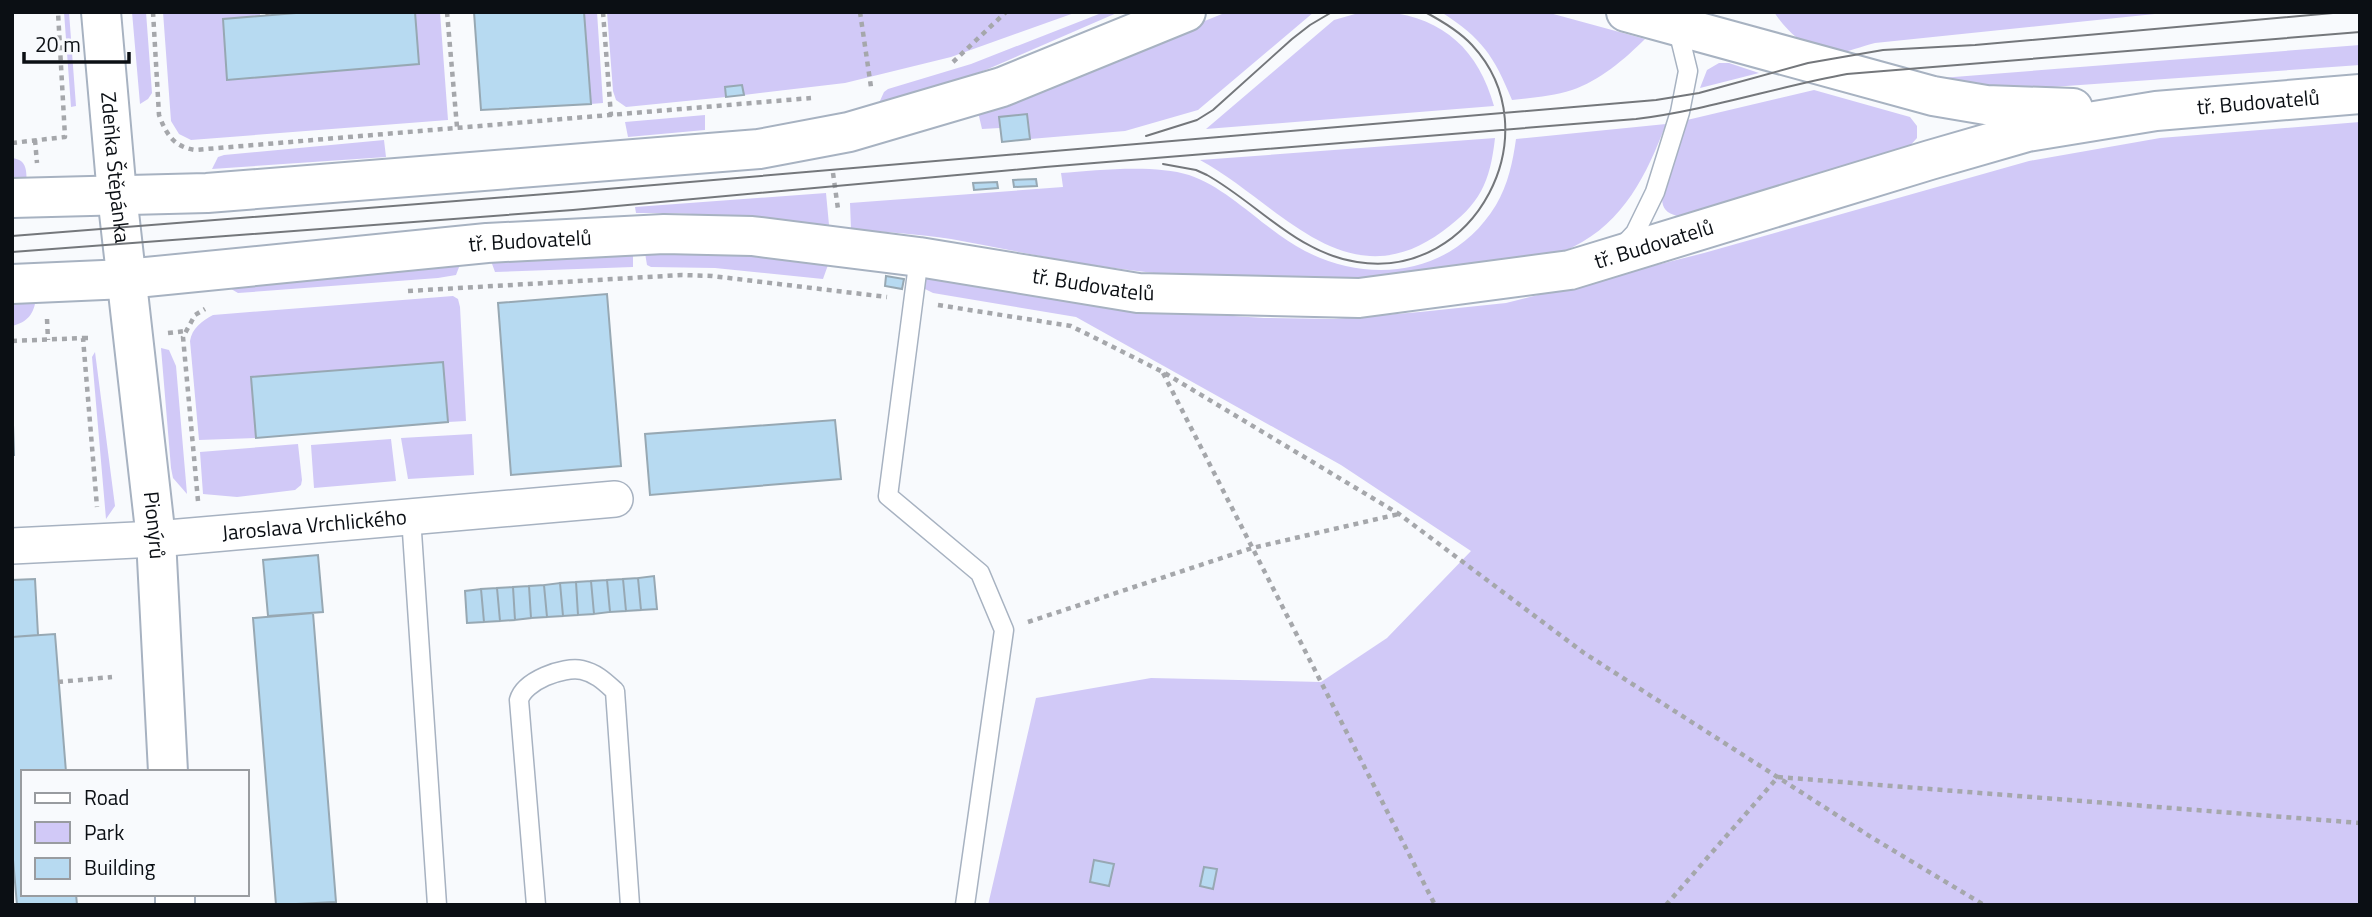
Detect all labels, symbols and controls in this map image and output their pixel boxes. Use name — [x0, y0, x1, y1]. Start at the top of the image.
scale bar — [24, 21, 130, 65]
text: 20 m — [35, 28, 81, 60]
street label: tř. Budovatelů — [2195, 80, 2321, 123]
street label: Zdeňka Štěpánka — [93, 90, 139, 245]
street label: tř. Budovatelů — [1590, 210, 1717, 277]
street label: tř. Budovatelů — [467, 221, 592, 260]
street label: tř. Budovatelů — [1030, 259, 1155, 308]
street label: Pionýrů — [136, 490, 174, 560]
street label: Jaroslava Vrchlického — [220, 500, 408, 548]
legend — [21, 770, 248, 896]
text: Road — [84, 781, 129, 813]
text: Park — [84, 816, 124, 848]
text: Building — [84, 851, 156, 883]

